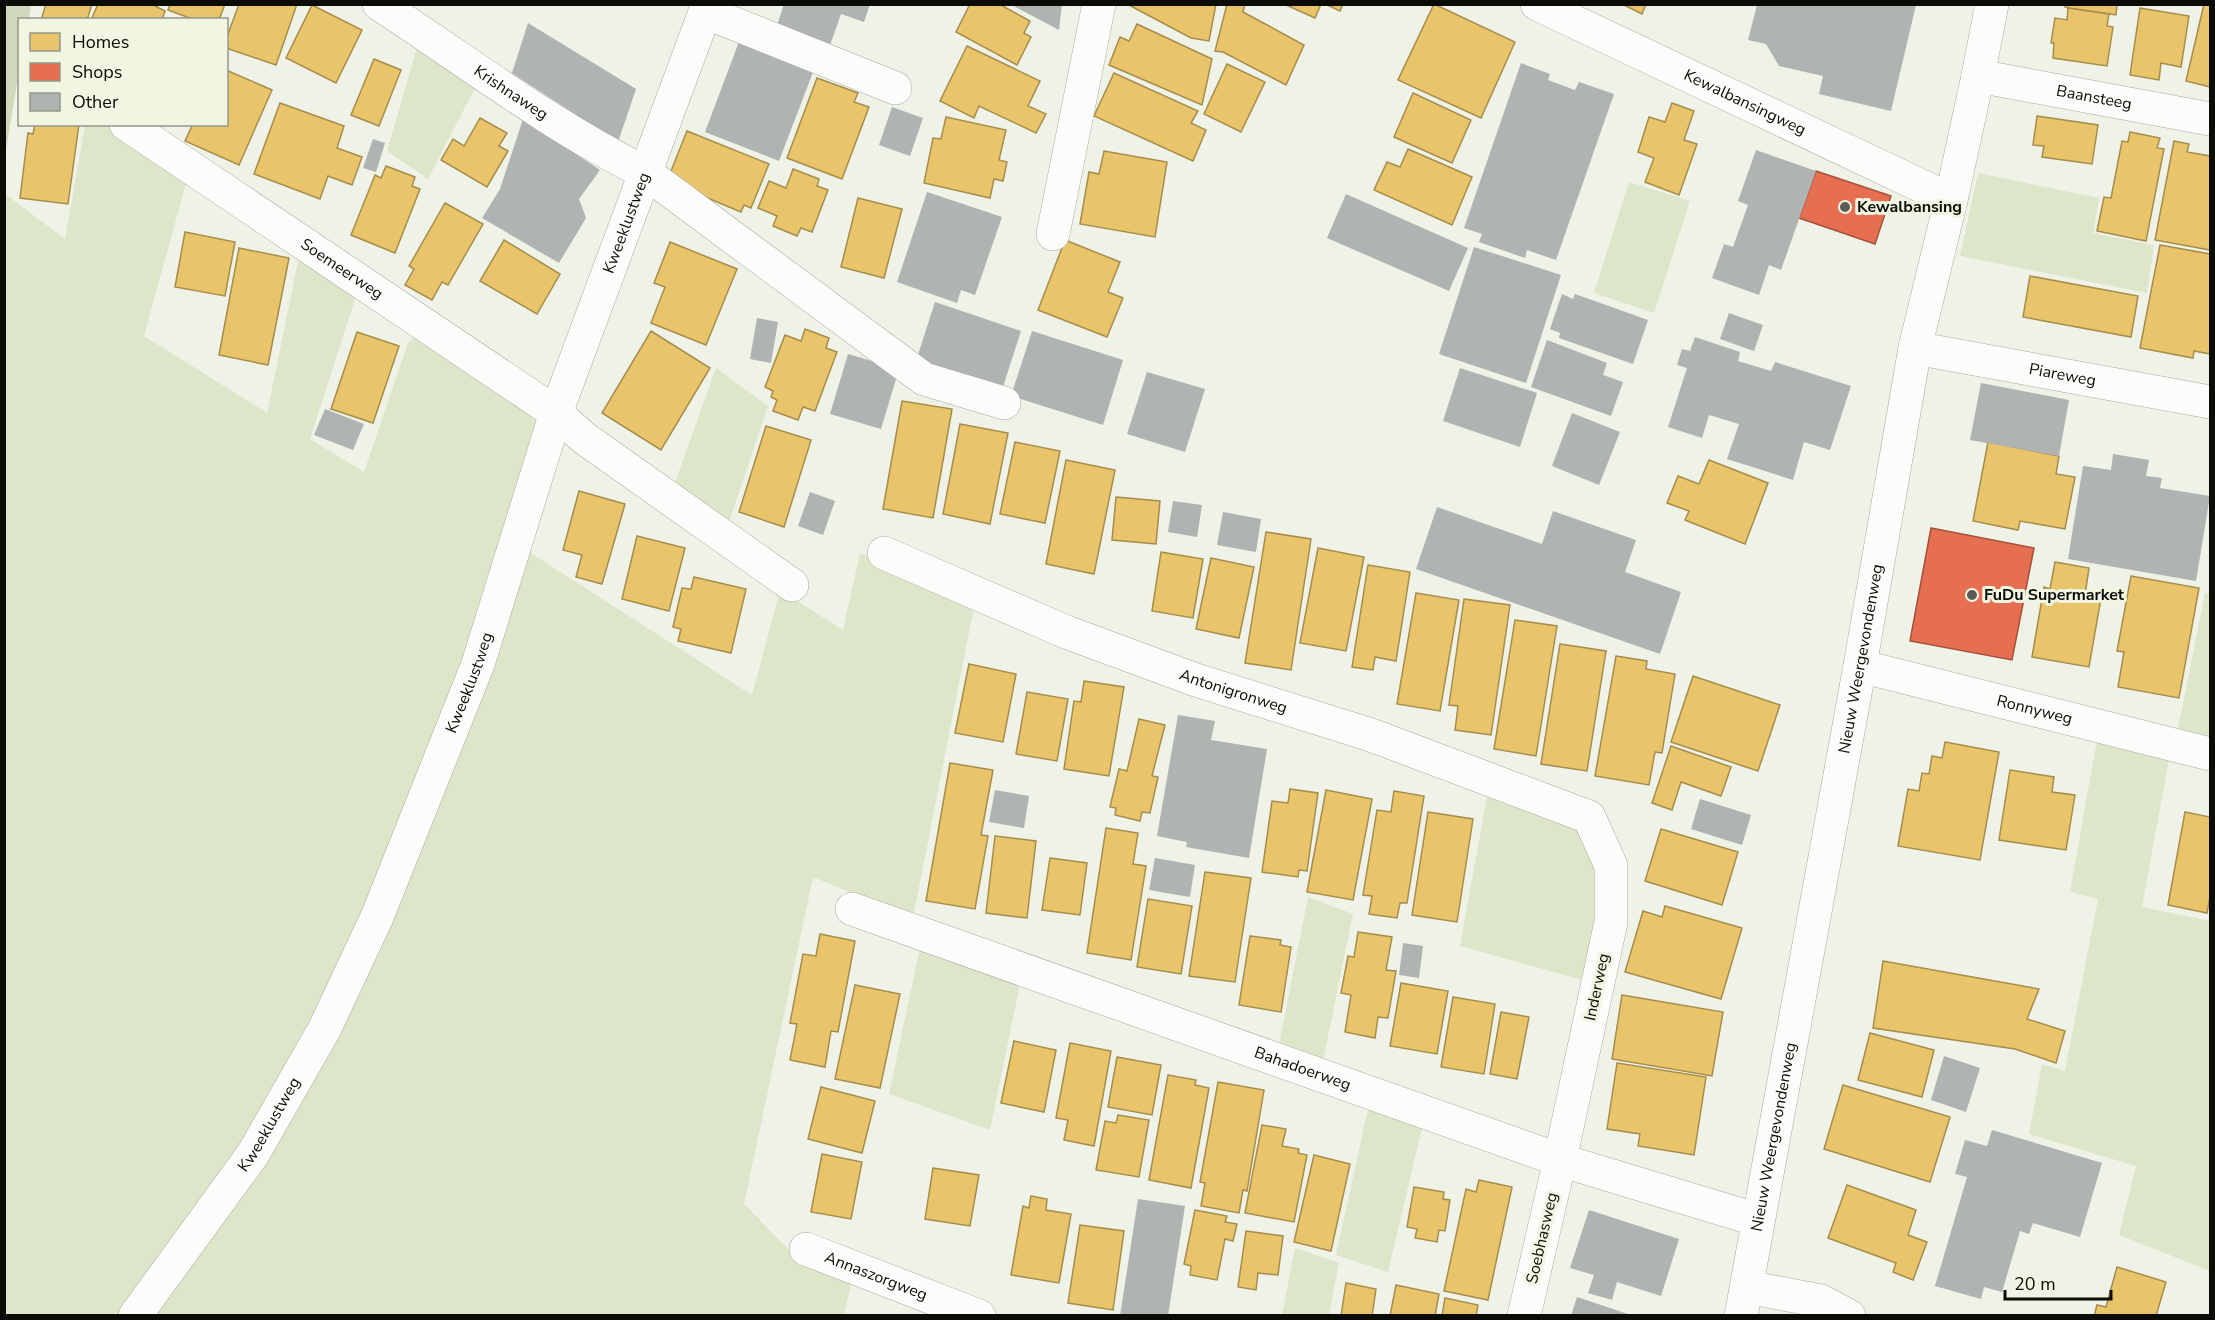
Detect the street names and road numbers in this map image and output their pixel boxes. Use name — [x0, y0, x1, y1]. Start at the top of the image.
street label: Krishnaweg — [469, 60, 552, 125]
street label: Kewalbansingweg — [1680, 64, 1810, 141]
street label: Baansteeg — [2054, 80, 2134, 115]
street label: Kweeklustweg — [598, 169, 655, 277]
street label: Soemeerweg — [296, 233, 388, 305]
street label: Piareweg — [2027, 358, 2098, 392]
street label: Nieuw Weergevondenweg — [1833, 562, 1888, 755]
street label: Kweeklustweg — [440, 630, 498, 736]
street label: Antonigronweg — [1176, 664, 1290, 719]
street label: Ronnyweg — [1994, 690, 2075, 730]
street label: Inderweg — [1579, 951, 1615, 1023]
street label: Bahadoerweg — [1251, 1041, 1354, 1096]
street label: Nieuw Weergevondenweg — [1746, 1041, 1802, 1233]
street label: Kweeklustweg — [233, 1073, 306, 1176]
street label: Soebhasweg — [1521, 1190, 1563, 1286]
street label: Annaszorgweg — [821, 1246, 930, 1306]

